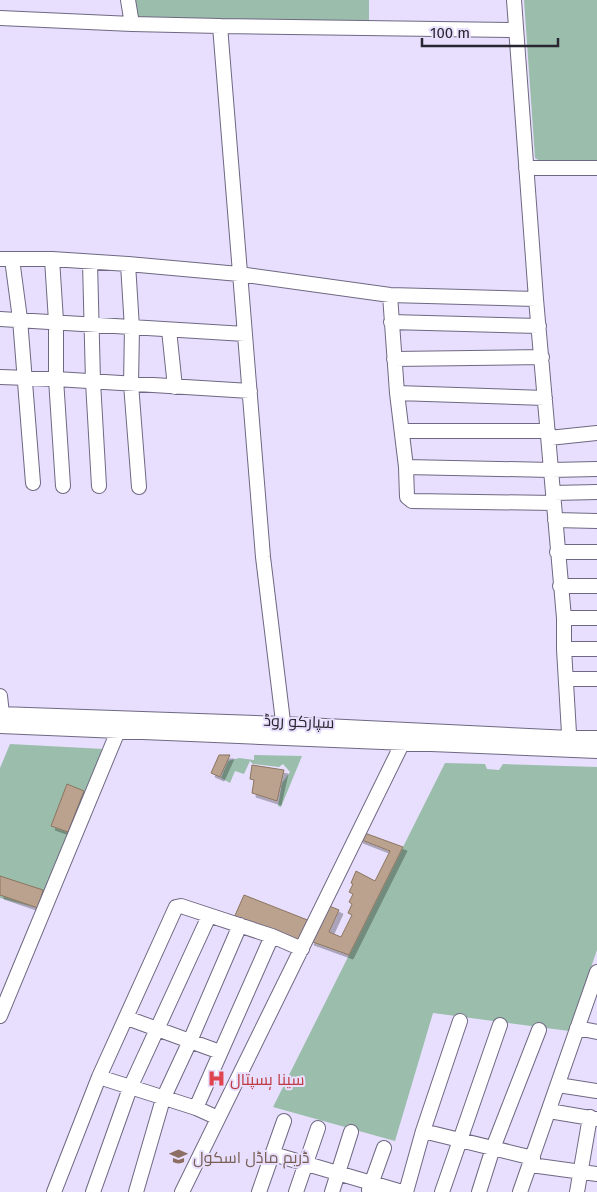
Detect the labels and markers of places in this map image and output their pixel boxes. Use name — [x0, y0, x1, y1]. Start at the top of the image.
hospital icon: سینا ہسپتال — [206, 1069, 226, 1089]
place label: سینا ہسپتال — [230, 1070, 304, 1090]
school or university icon: ڈریم ماڈل اسکول — [169, 1147, 189, 1167]
place label: ڈریم ماڈل اسکول — [193, 1148, 310, 1169]

